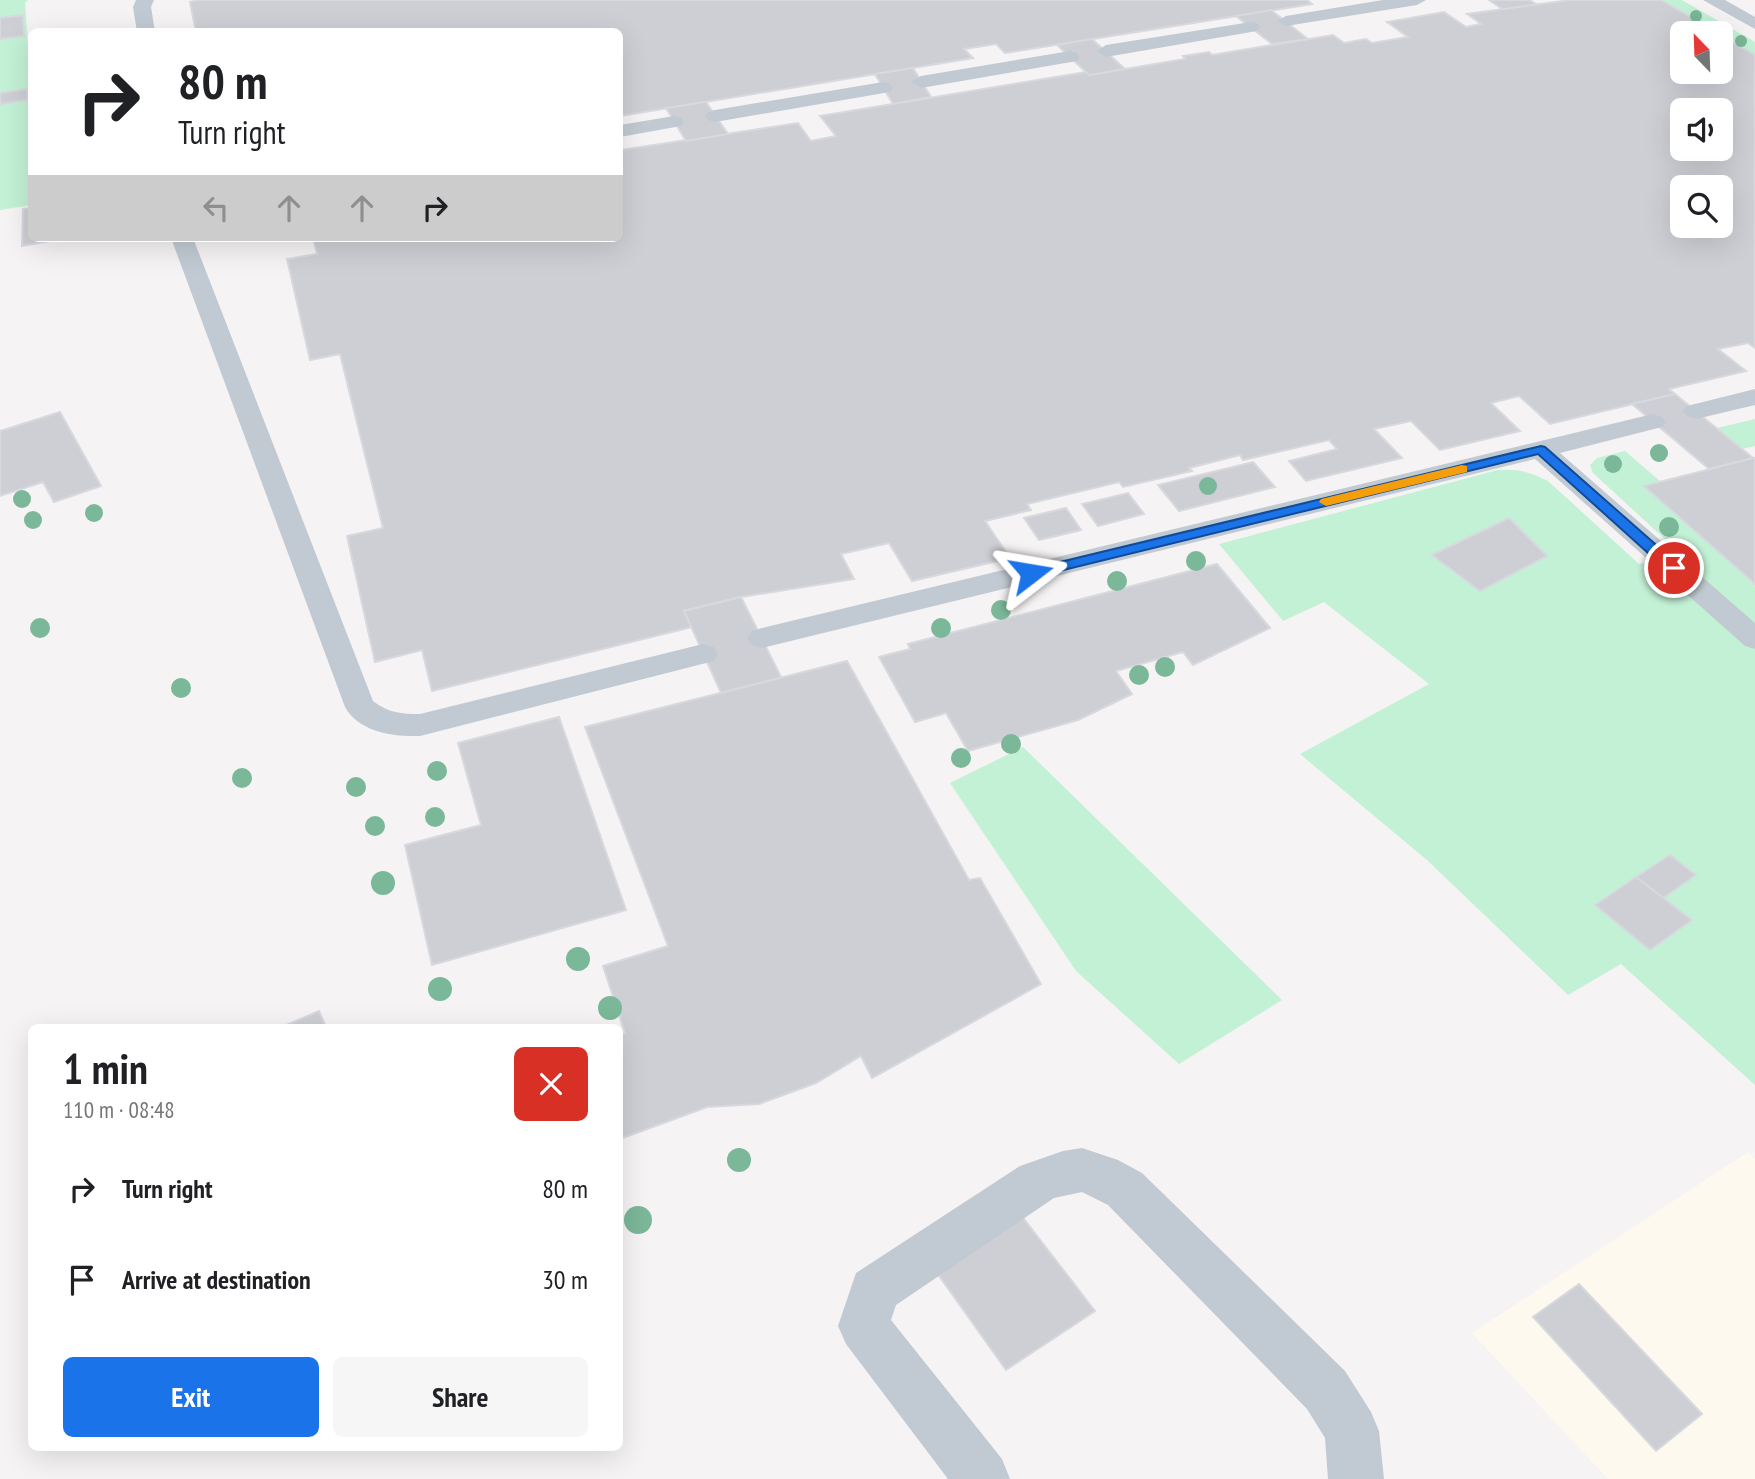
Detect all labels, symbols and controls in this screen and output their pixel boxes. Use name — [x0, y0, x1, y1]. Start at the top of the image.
north arrow — [1670, 21, 1732, 84]
map controls — [1670, 21, 1733, 238]
text: 80 m — [178, 49, 267, 113]
icon: right — [63, 56, 154, 147]
button: sound — [1670, 98, 1733, 161]
text: Turn right — [178, 111, 286, 153]
button: search — [1670, 175, 1733, 238]
icon: left — [197, 189, 235, 227]
icon: ahead — [270, 189, 308, 227]
icon: ahead — [343, 189, 381, 227]
icon: right — [416, 189, 454, 227]
position arrow — [994, 536, 1068, 610]
pin — [1644, 538, 1704, 598]
icon: arrive — [1655, 549, 1693, 587]
text: 1 min — [63, 1041, 148, 1096]
button: close — [514, 1047, 588, 1121]
text: 110 m · 08:48 — [63, 1095, 175, 1124]
icon: right — [63, 1170, 101, 1208]
text: Turn right — [122, 1172, 213, 1205]
text: 80 m — [542, 1172, 588, 1205]
icon: arrive — [63, 1261, 101, 1299]
text: Arrive at destination — [122, 1263, 311, 1296]
text: 30 m — [542, 1263, 588, 1296]
button: Exit — [63, 1357, 319, 1437]
button: Share — [333, 1357, 588, 1437]

